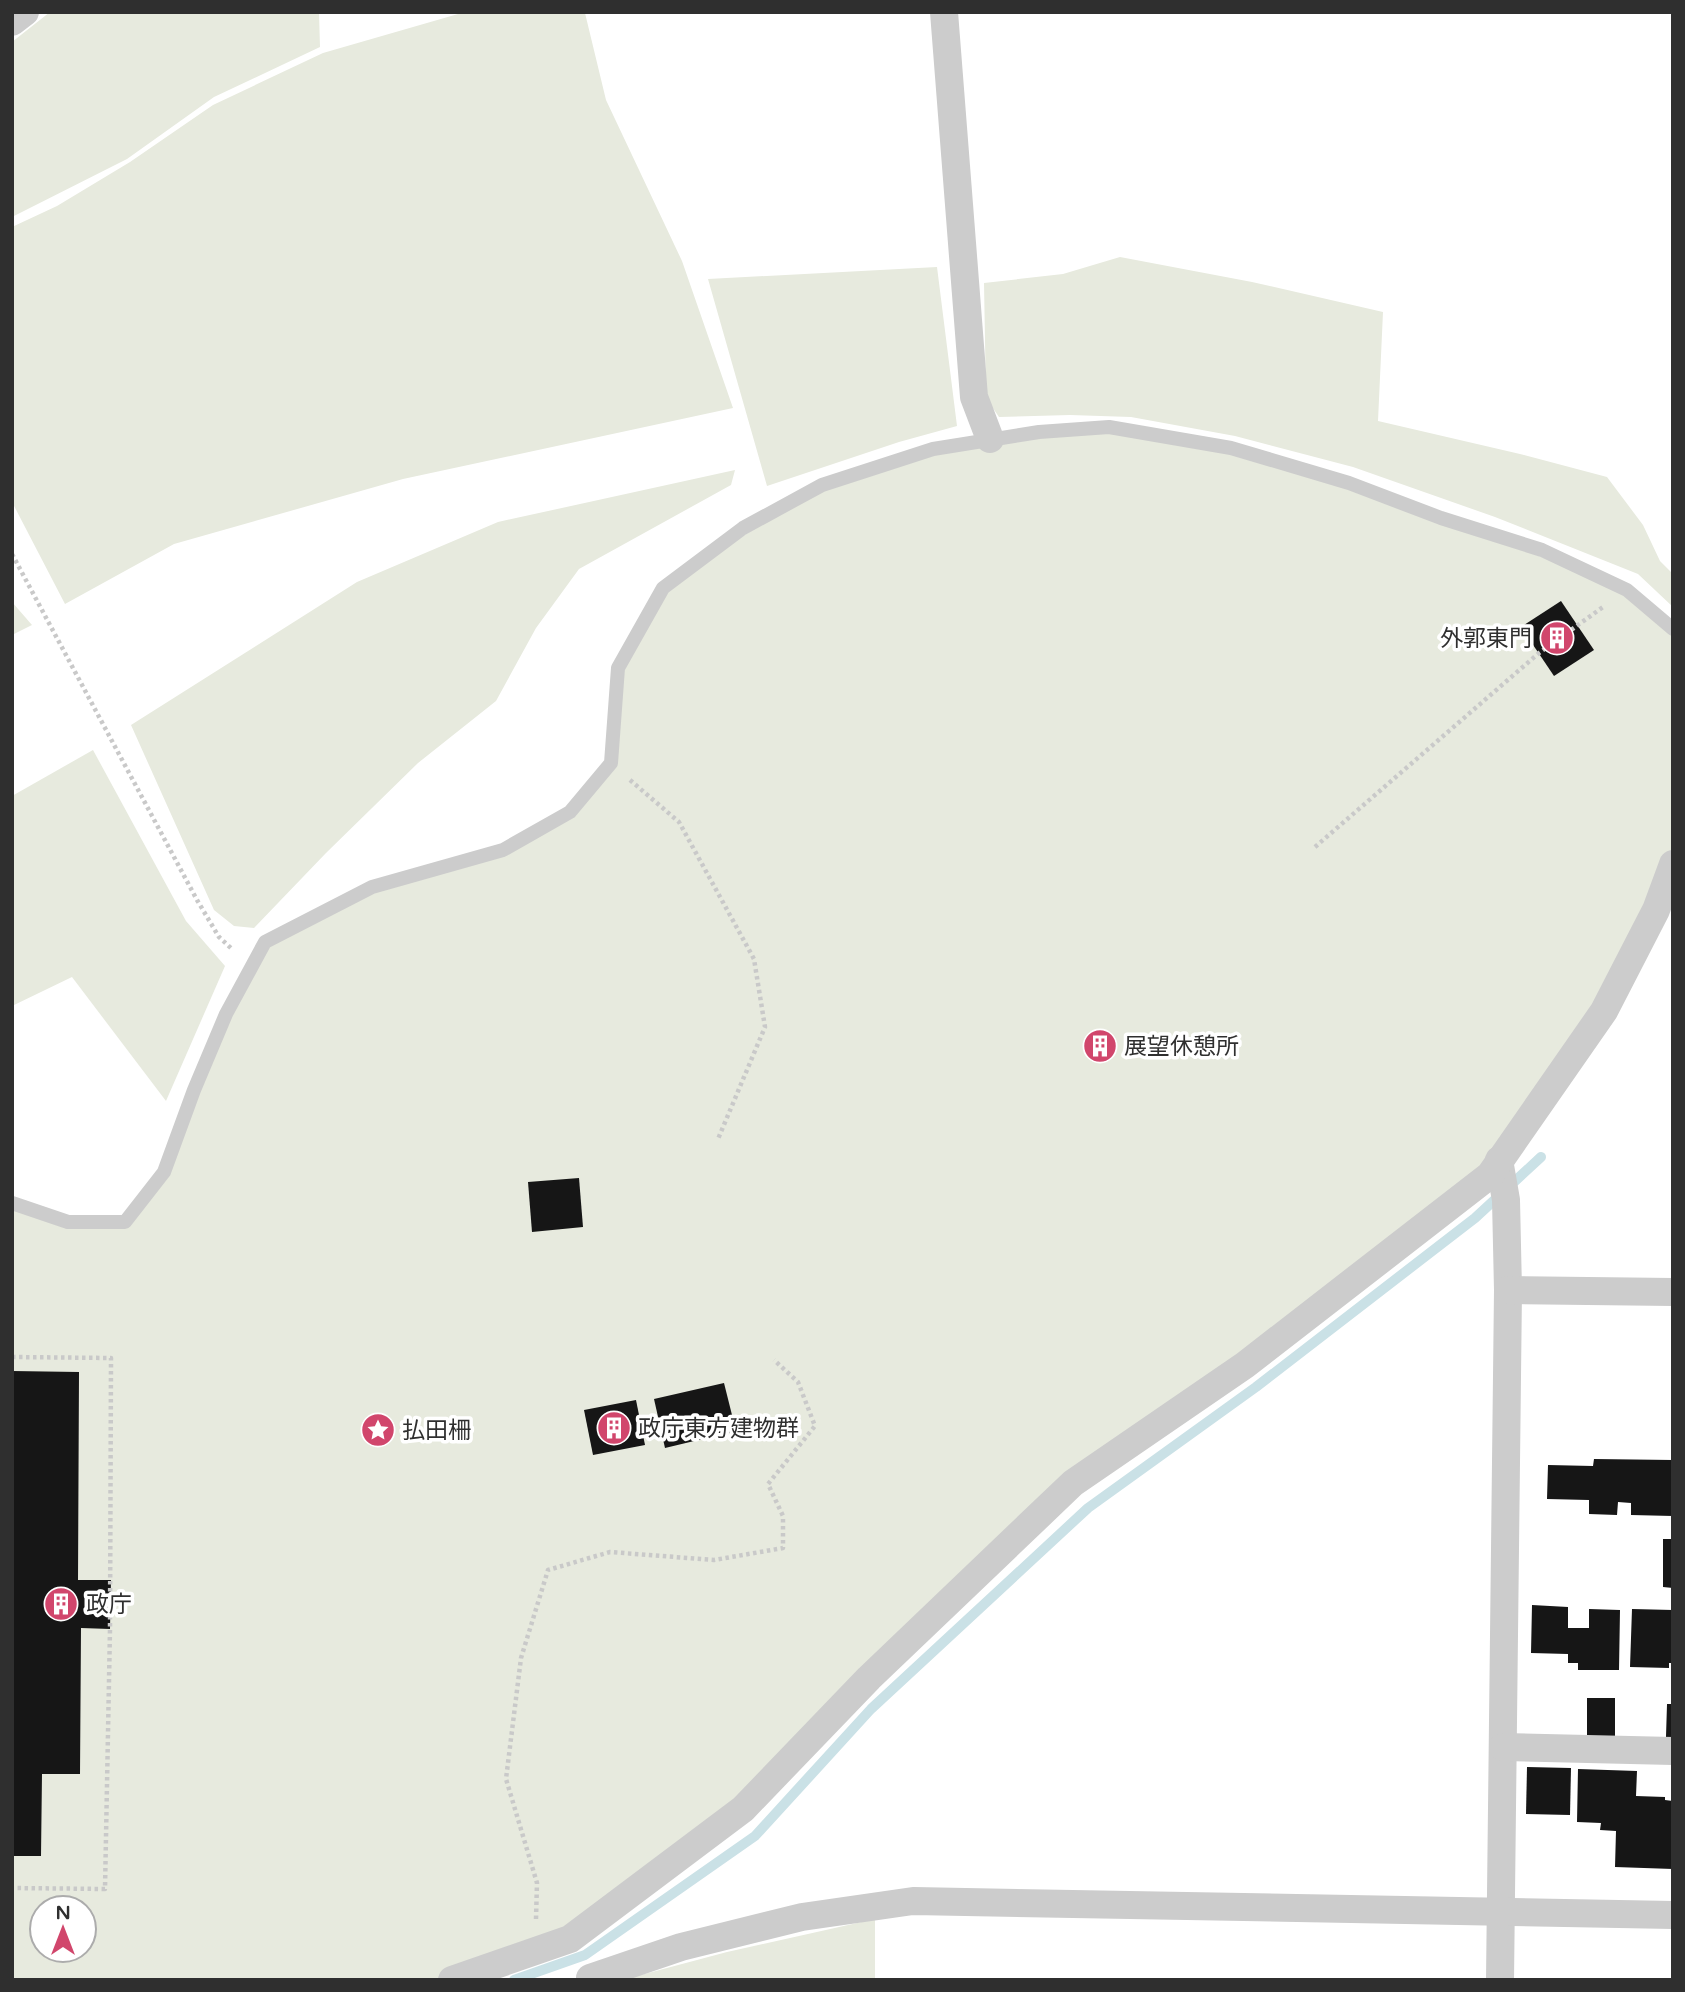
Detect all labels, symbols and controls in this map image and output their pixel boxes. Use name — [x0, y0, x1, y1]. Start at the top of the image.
building icon: 外郭東門 — [1538, 619, 1576, 657]
place label: 外郭東門 — [1440, 625, 1532, 653]
building icon: 展望休憩所 — [1081, 1027, 1119, 1065]
place label: 展望休憩所 — [1124, 1033, 1239, 1061]
building icon: 政庁東方建物群 — [595, 1409, 633, 1447]
place icon: 払田柵 — [359, 1411, 397, 1449]
place label: 政庁東方建物群 — [638, 1415, 799, 1443]
place label: 払田柵 — [402, 1417, 471, 1445]
building icon: 政庁 — [42, 1585, 80, 1623]
place label: 政庁 — [86, 1591, 132, 1619]
north arrow — [28, 1894, 98, 1964]
text: N — [55, 1902, 71, 1924]

